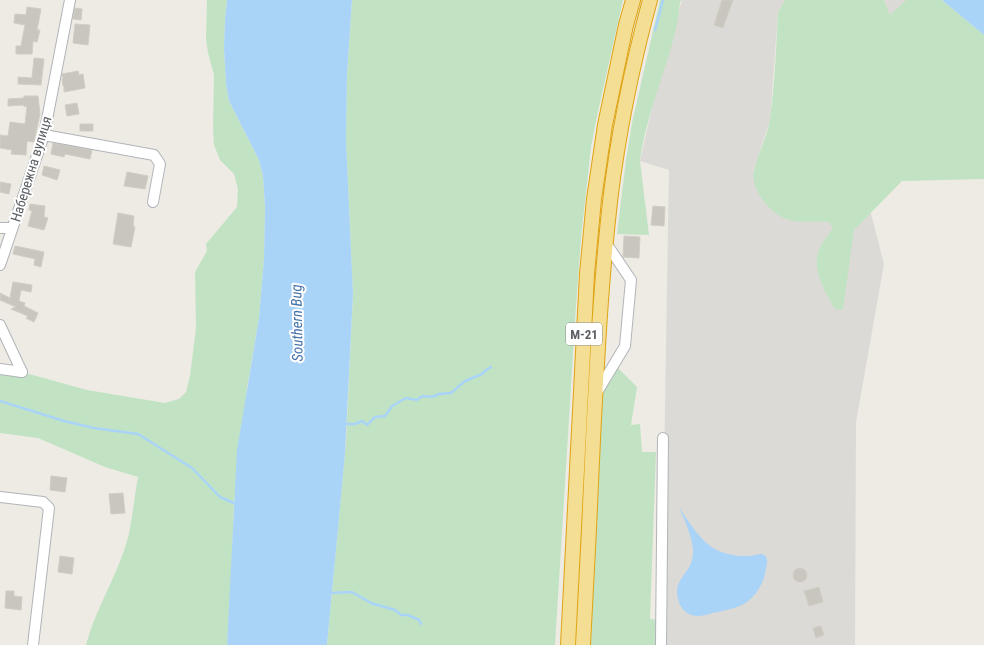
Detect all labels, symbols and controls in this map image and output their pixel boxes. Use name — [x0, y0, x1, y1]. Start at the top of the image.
street label: Набережна вулиця — [7, 114, 55, 224]
water label: Southern Bug — [287, 284, 307, 362]
road number: М-21 — [566, 323, 602, 345]

